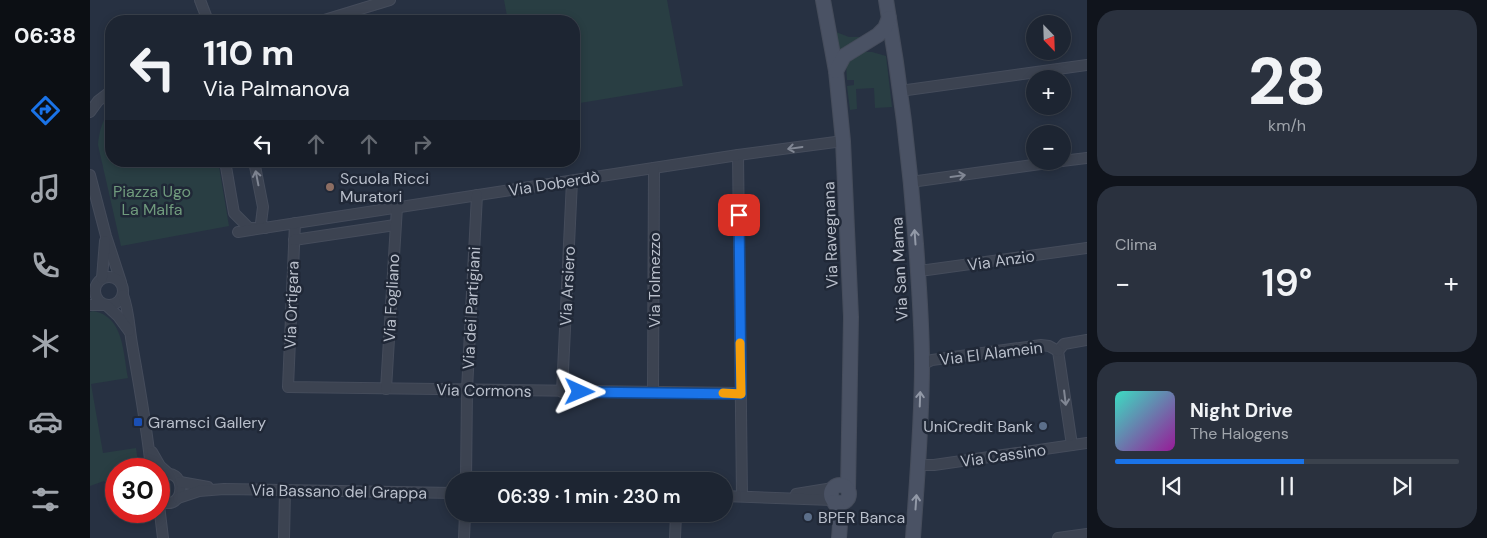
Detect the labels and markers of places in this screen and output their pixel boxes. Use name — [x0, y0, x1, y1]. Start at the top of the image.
place label: Scuola Ricci Muratori — [340, 168, 429, 207]
marker: Scuola Ricci Muratori — [324, 181, 336, 193]
pin — [718, 194, 760, 236]
place label: Gramsci Gallery — [148, 412, 266, 433]
marker: Gramsci Gallery — [132, 416, 144, 428]
place label: UniCredit Bank — [923, 416, 1033, 437]
marker: UniCredit Bank — [1037, 420, 1049, 432]
place label: BPER Banca — [818, 507, 905, 528]
marker: BPER Banca — [802, 511, 814, 523]

